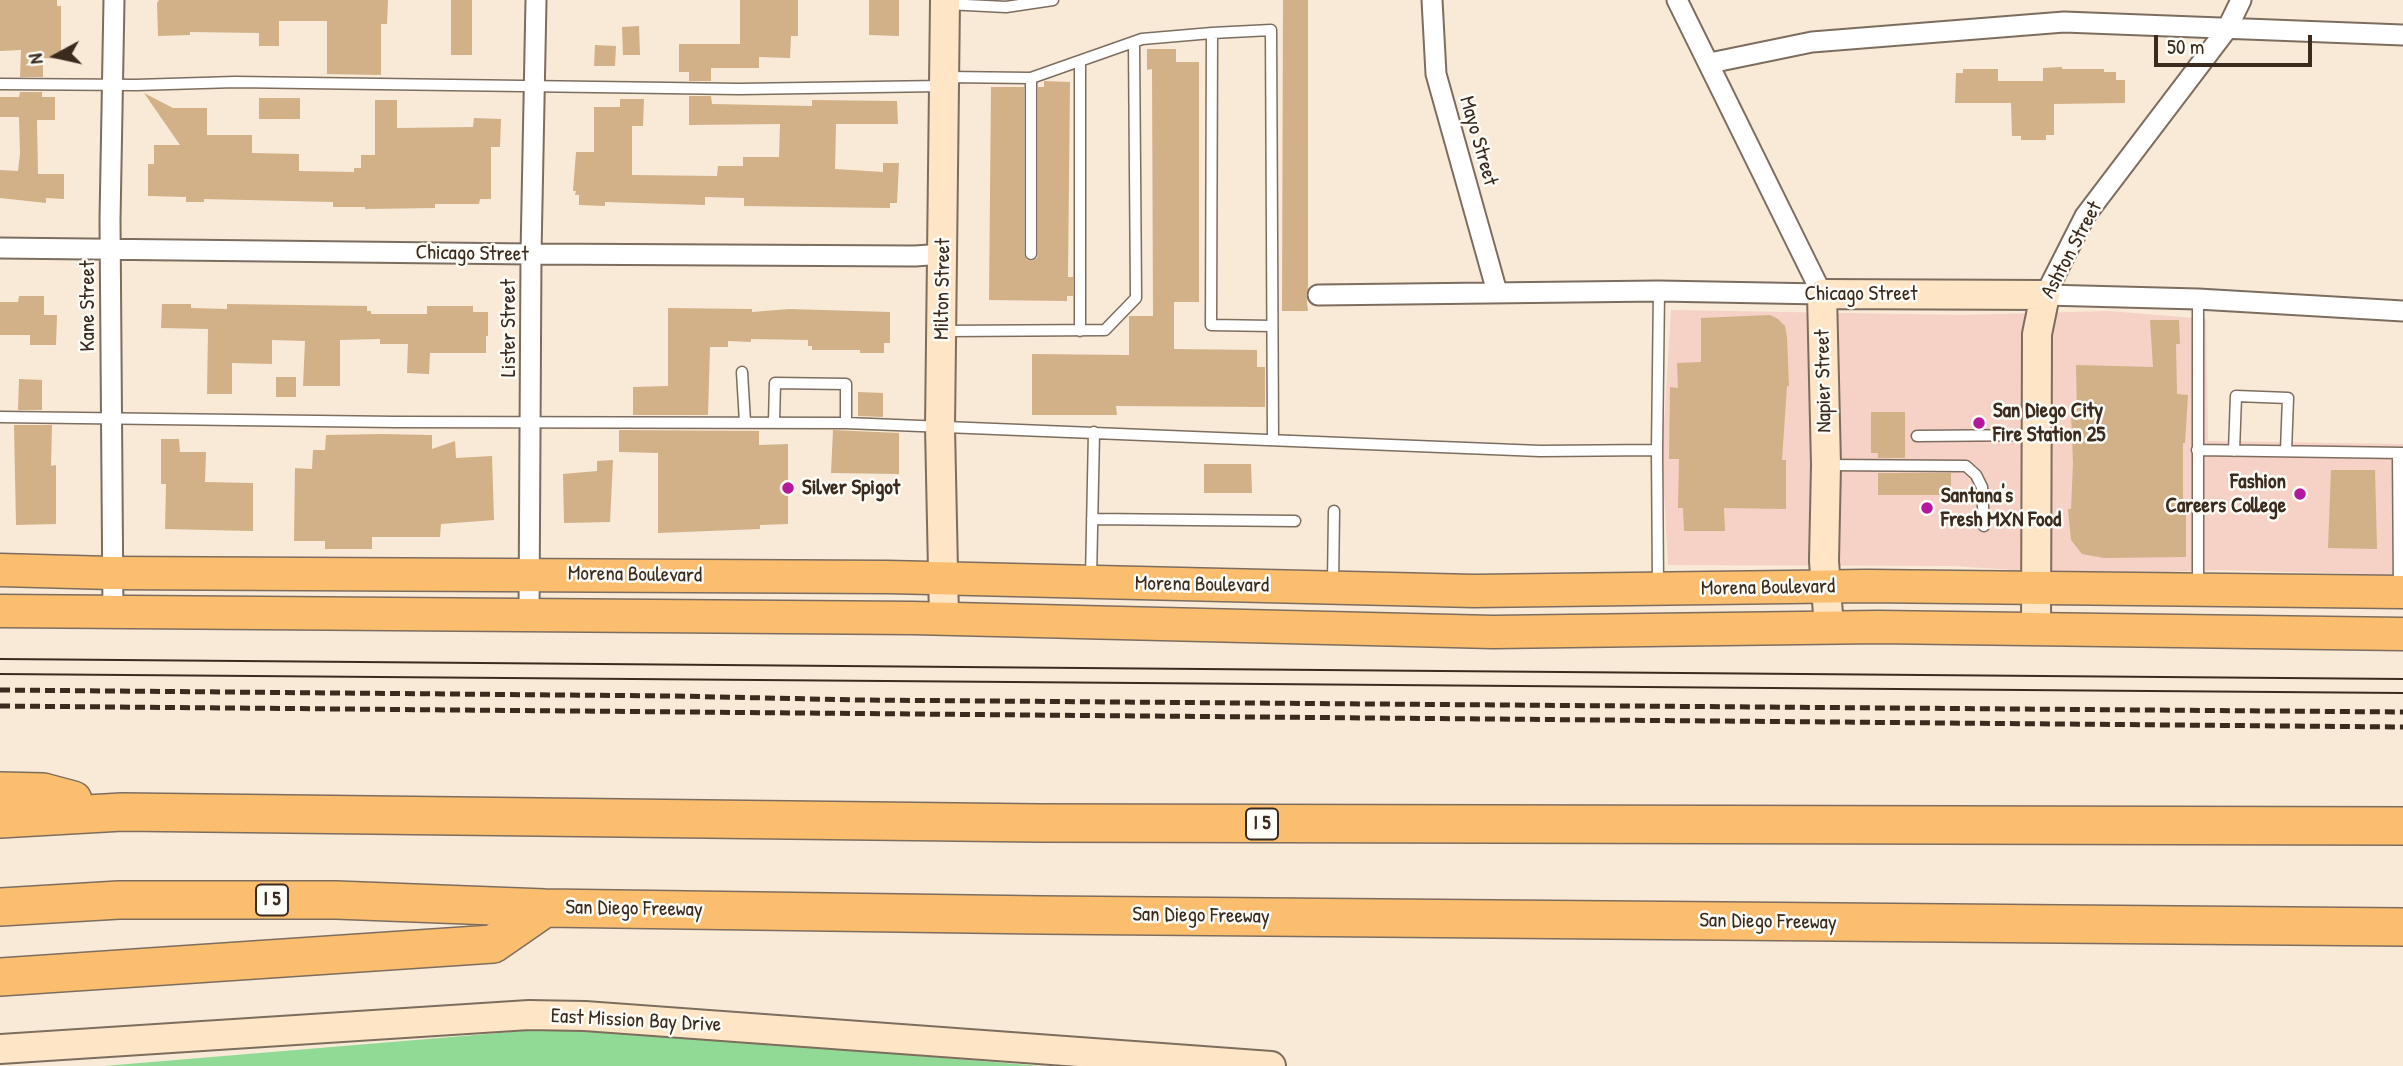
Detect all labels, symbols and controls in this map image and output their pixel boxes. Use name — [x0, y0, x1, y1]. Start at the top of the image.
north arrow — [21, 21, 91, 91]
scale bar — [2158, 21, 2316, 65]
text: 50 m — [2167, 32, 2204, 61]
text: N — [22, 52, 49, 66]
street label: Mayo Street — [1453, 93, 1503, 189]
street label: Ashton Street — [2036, 197, 2108, 303]
street label: Milton Street — [930, 238, 956, 340]
street label: Chicago Street — [415, 240, 529, 268]
street label: Kane Street — [75, 261, 101, 351]
street label: Lister Street — [496, 279, 522, 377]
street label: Chicago Street — [1805, 281, 1917, 307]
street label: Napier Street — [1811, 329, 1837, 433]
place label: San Diego City Fire Station 25 — [1993, 398, 2105, 448]
marker: San Diego City Fire Station 25 — [1971, 415, 1987, 431]
place label: Fashion Careers College — [2165, 469, 2286, 519]
place label: Silver Spigot — [802, 475, 900, 501]
marker: Silver Spigot — [780, 480, 796, 496]
place label: Santana's Fresh MXN Food — [1941, 483, 2061, 533]
marker: Fashion Careers College — [2292, 486, 2308, 502]
marker: Santana's Fresh MXN Food — [1919, 500, 1935, 516]
street label: Morena Boulevard — [568, 561, 702, 589]
street label: Morena Boulevard — [1135, 571, 1269, 599]
street label: Morena Boulevard — [1701, 574, 1835, 602]
road number: I 5 — [1246, 808, 1278, 839]
road number: I 5 — [256, 885, 288, 916]
street label: San Diego Freeway — [565, 895, 703, 923]
street label: San Diego Freeway — [1132, 902, 1270, 930]
street label: San Diego Freeway — [1699, 908, 1837, 936]
street label: East Mission Bay Drive — [550, 1004, 722, 1038]

